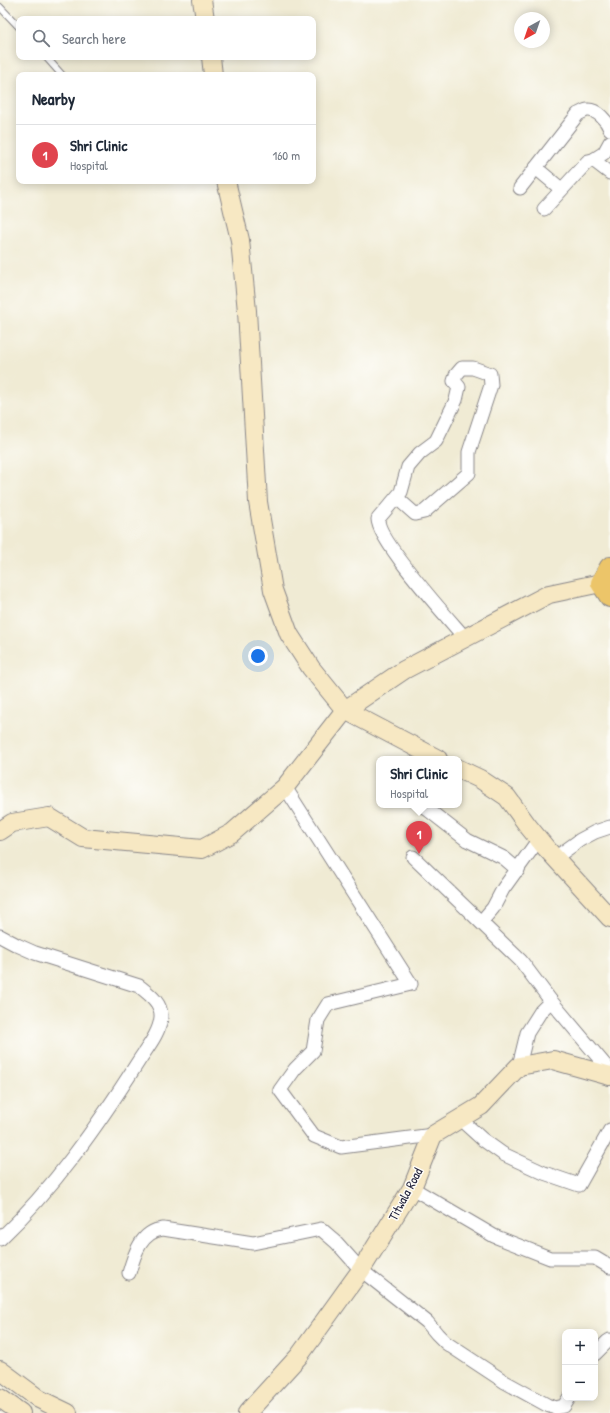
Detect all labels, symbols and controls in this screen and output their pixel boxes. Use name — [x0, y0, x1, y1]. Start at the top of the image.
north arrow — [514, 12, 550, 48]
search box — [16, 16, 316, 60]
icon: search — [30, 27, 52, 49]
text: Search here — [62, 28, 126, 49]
text: Nearby — [32, 87, 75, 110]
text: Shri Clinic — [70, 135, 127, 156]
text: 1 — [43, 146, 47, 164]
text: 160 m — [272, 146, 300, 164]
text: Hospital — [70, 156, 108, 174]
your location — [248, 646, 268, 666]
popup — [376, 756, 462, 808]
text: Shri Clinic — [390, 763, 448, 784]
text: Hospital — [390, 784, 428, 802]
pin: 1 — [406, 821, 432, 854]
street label: Titwala Road — [384, 1164, 426, 1224]
map controls — [562, 1329, 598, 1401]
button: + — [562, 1329, 598, 1365]
button: − — [562, 1365, 598, 1401]

